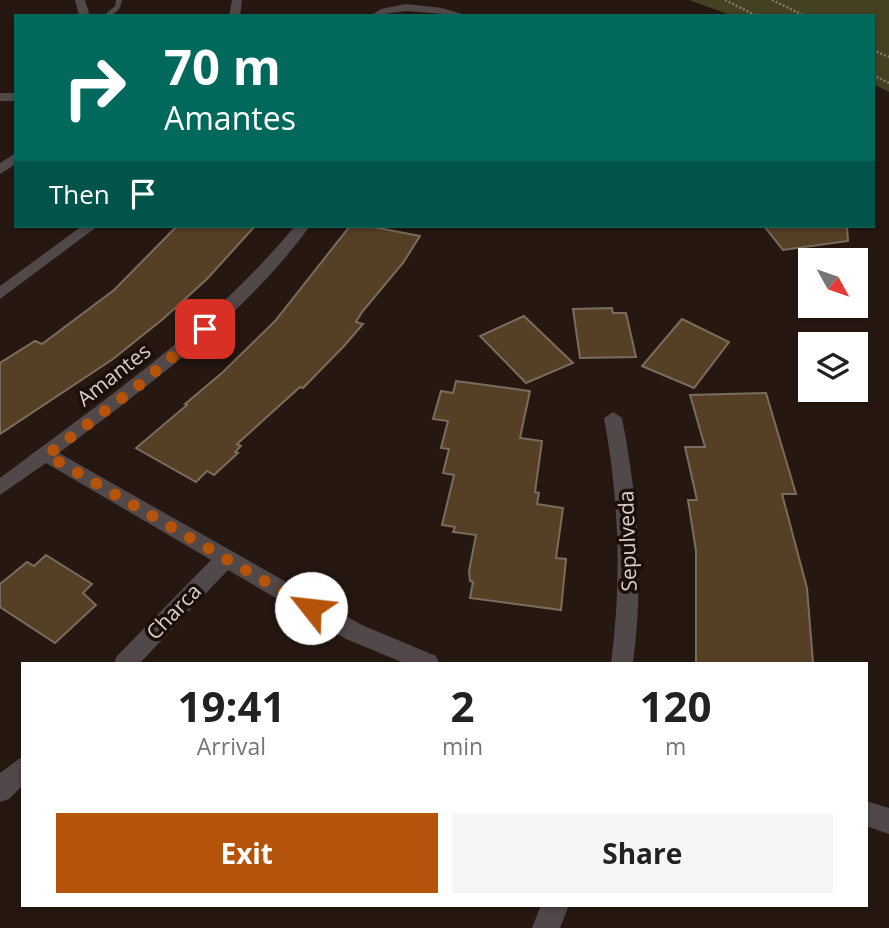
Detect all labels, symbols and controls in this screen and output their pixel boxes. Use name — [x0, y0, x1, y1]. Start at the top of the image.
text: 70 m — [164, 33, 281, 99]
icon: right — [49, 42, 140, 133]
text: Amantes — [164, 96, 296, 139]
icon: arrive — [124, 175, 162, 213]
text: Then — [49, 176, 110, 212]
north arrow — [798, 248, 868, 318]
map controls — [798, 248, 868, 402]
pin — [175, 299, 235, 359]
icon: arrive — [186, 310, 224, 348]
button: layers — [798, 332, 868, 402]
street label: Amantes — [71, 337, 156, 412]
street label: Sepulveda — [611, 490, 643, 592]
position arrow — [274, 571, 348, 645]
street label: Charca — [140, 577, 207, 646]
text: 19:41 — [177, 677, 285, 734]
text: 2 — [450, 677, 475, 734]
text: 120 — [640, 677, 712, 734]
text: Arrival — [197, 730, 266, 762]
text: min — [442, 730, 483, 762]
text: m — [665, 730, 686, 762]
button: Exit — [56, 813, 438, 893]
button: Share — [452, 813, 833, 893]

